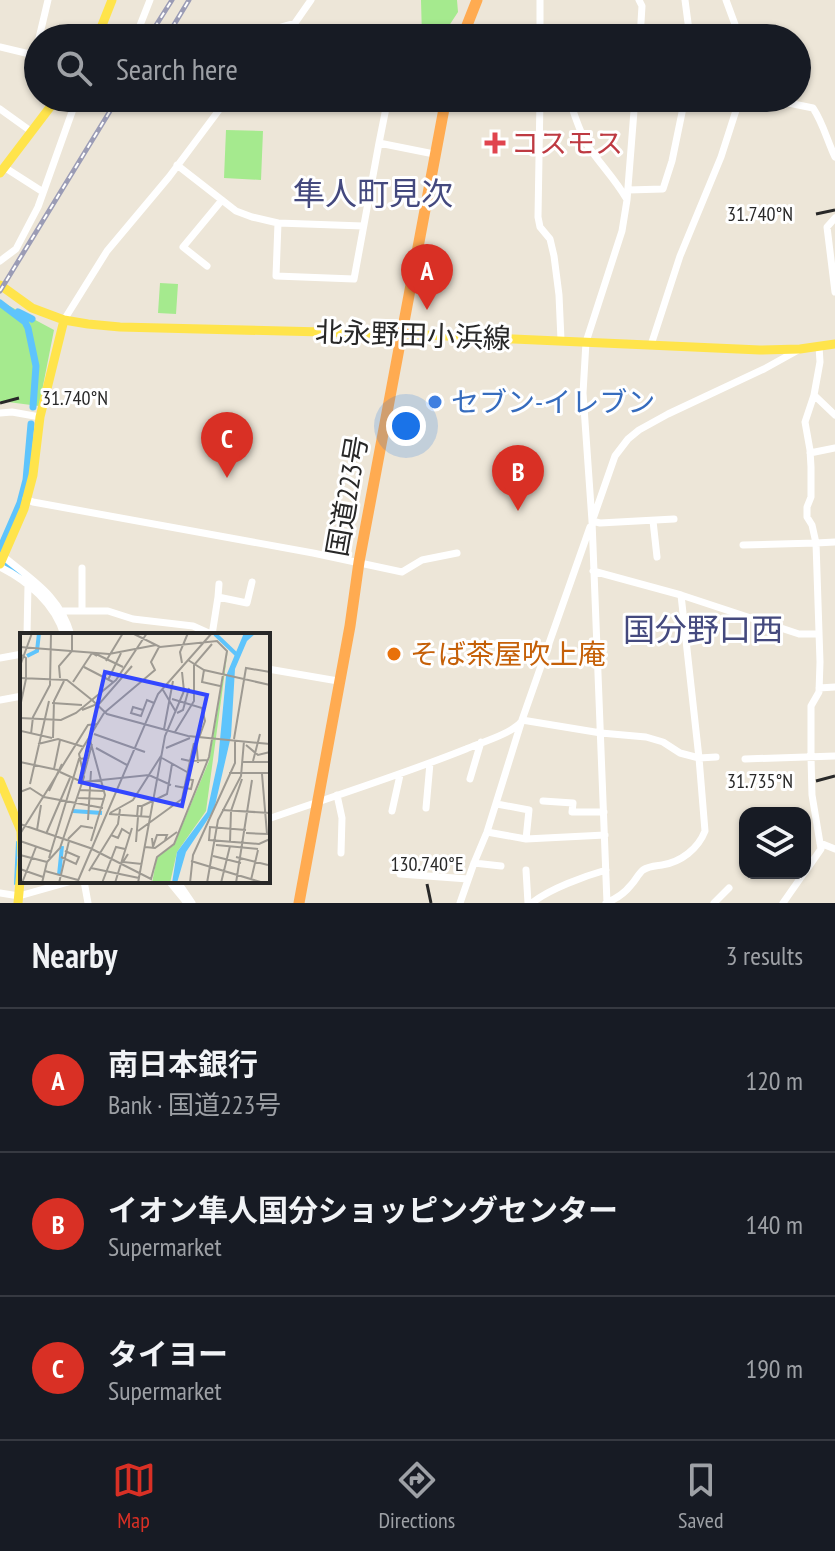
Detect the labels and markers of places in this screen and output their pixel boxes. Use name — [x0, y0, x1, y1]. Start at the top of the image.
place label: コスモス — [511, 124, 623, 161]
marker: コスモス — [486, 134, 504, 152]
pin: A — [401, 244, 453, 310]
place label: セブン-イレブン — [451, 383, 655, 420]
marker: セブン-イレブン — [426, 393, 444, 411]
pin: C — [201, 412, 253, 478]
pin: B — [492, 445, 544, 511]
place label: そば茶屋吹上庵 — [410, 635, 606, 672]
marker: そば茶屋吹上庵 — [385, 645, 403, 663]

